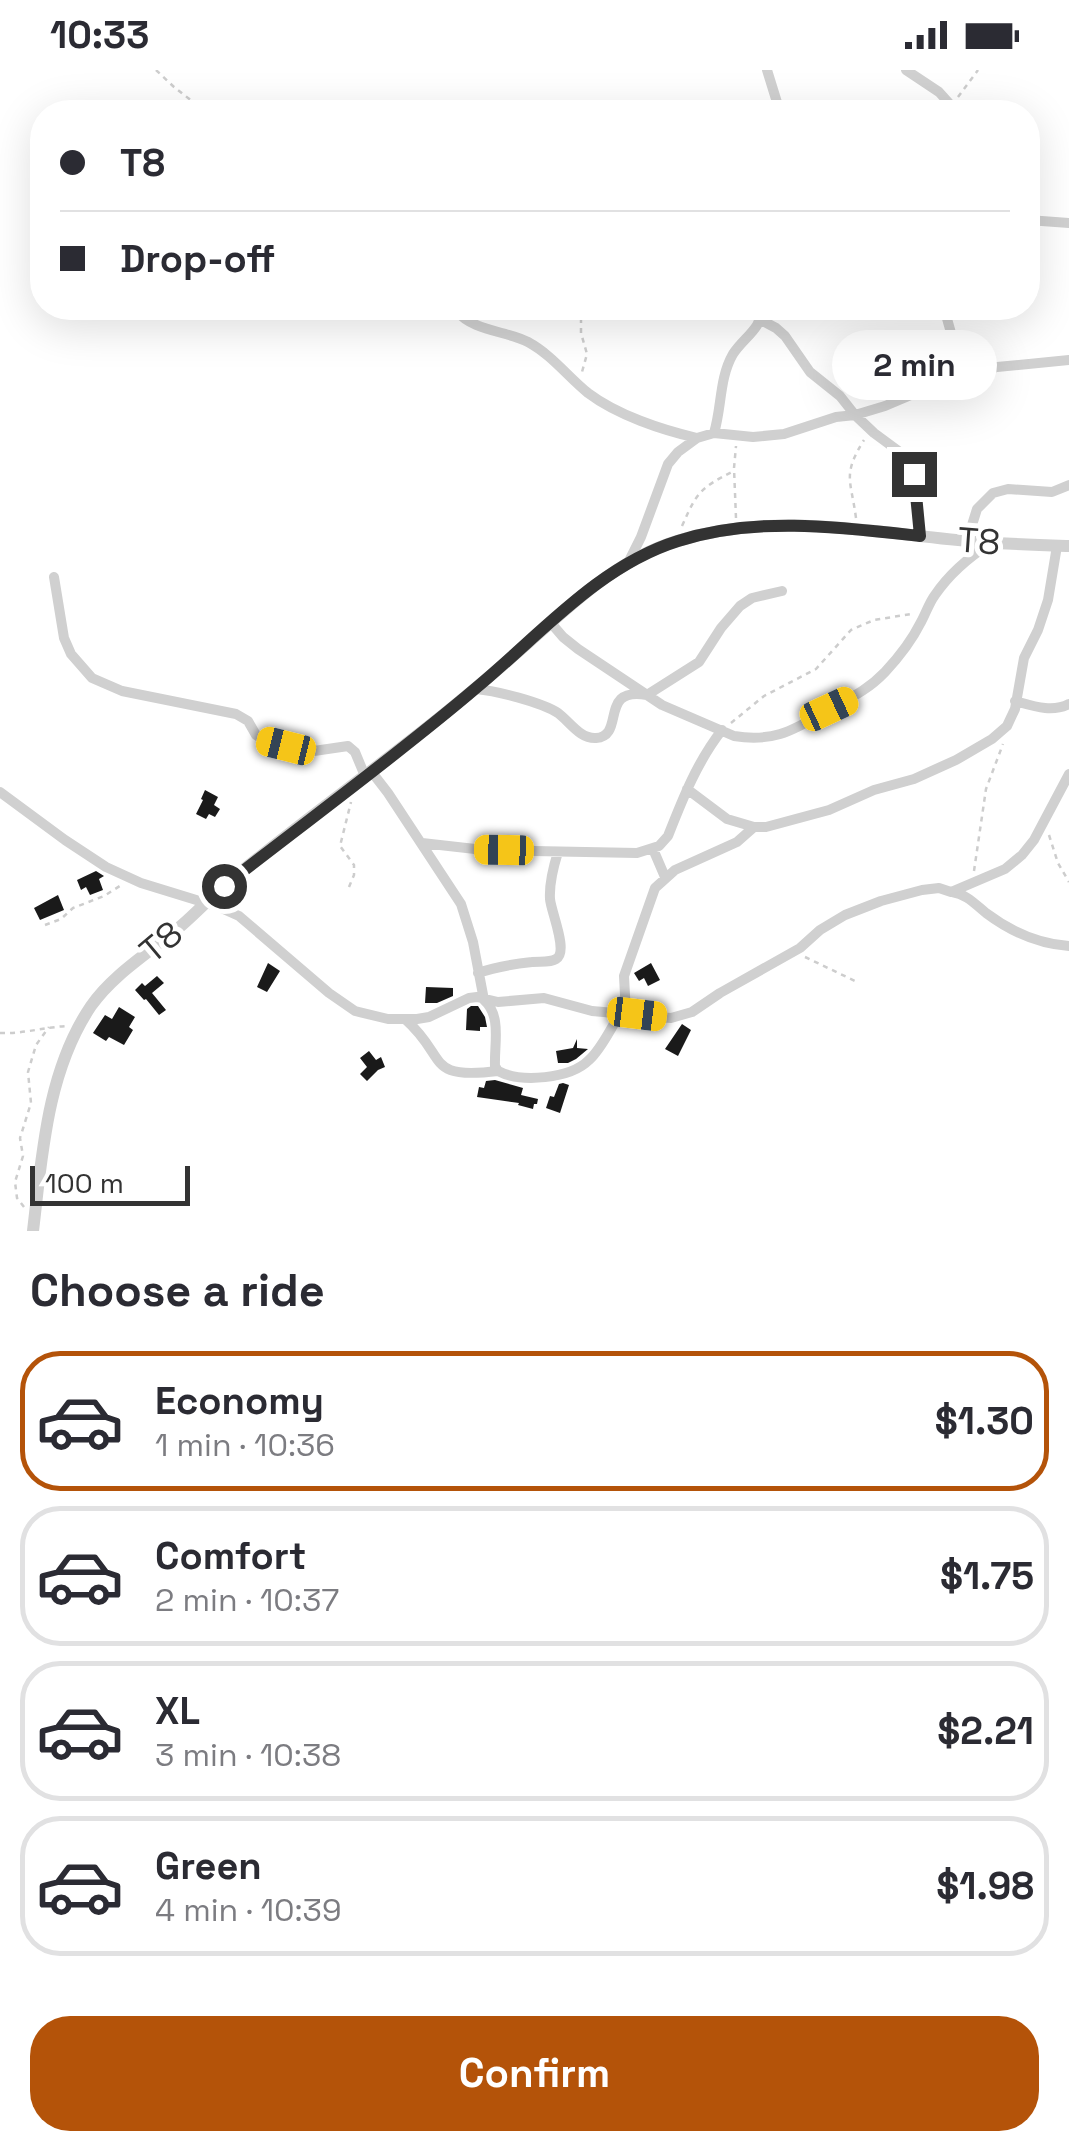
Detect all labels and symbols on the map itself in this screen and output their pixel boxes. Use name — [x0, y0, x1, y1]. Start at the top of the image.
callout: 2 min — [832, 329, 996, 399]
route end — [892, 452, 937, 497]
street label: T8 — [956, 518, 1002, 564]
car — [795, 683, 863, 735]
car — [253, 724, 319, 768]
car — [474, 834, 534, 866]
route start — [202, 864, 247, 909]
street label: T8 — [131, 912, 191, 972]
car — [605, 995, 669, 1033]
scale bar — [30, 1161, 190, 1206]

